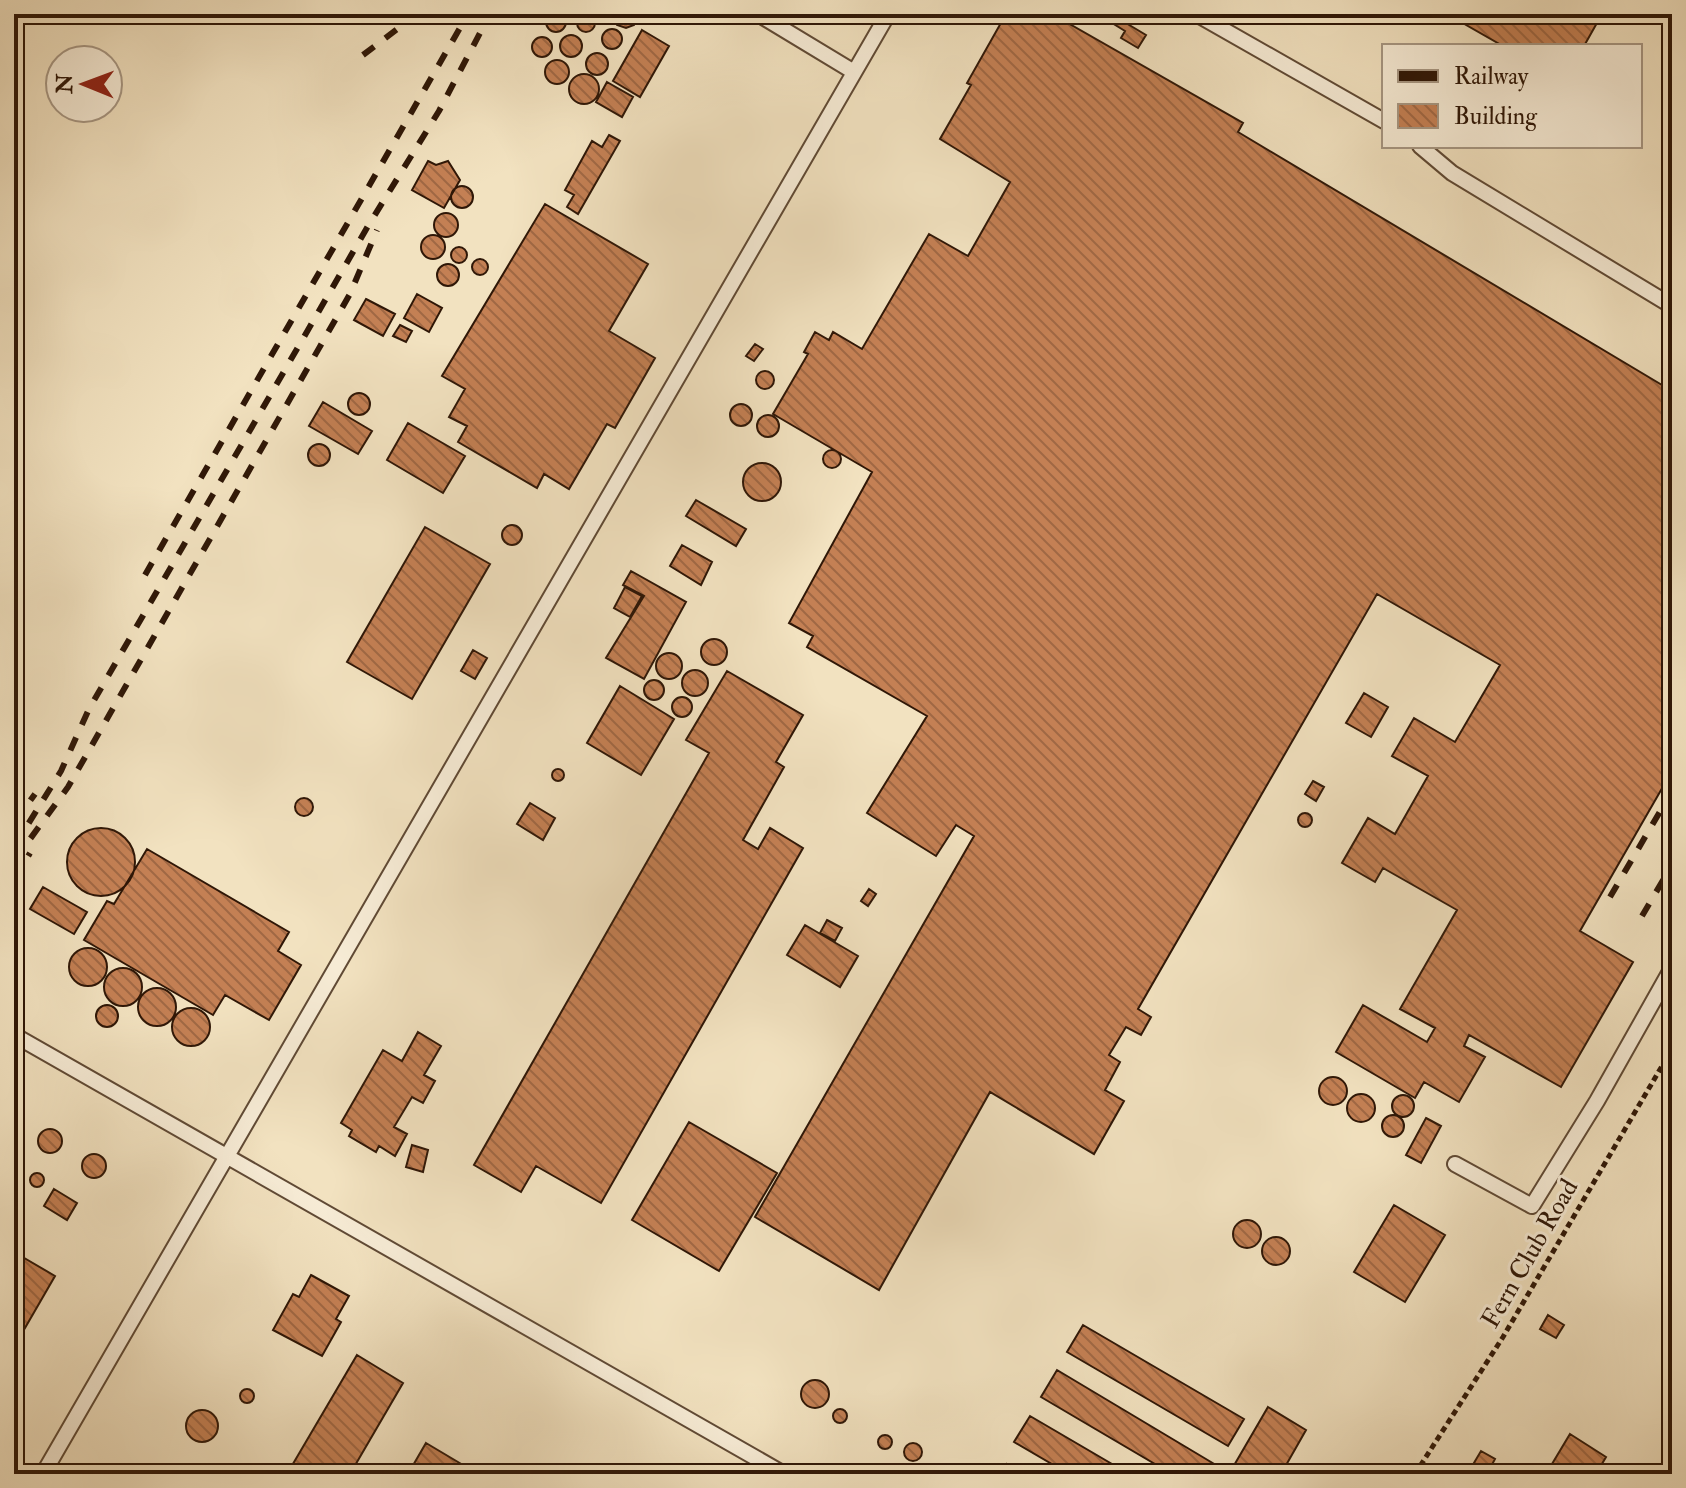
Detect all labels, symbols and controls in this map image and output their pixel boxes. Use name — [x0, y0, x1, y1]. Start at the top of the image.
north arrow — [44, 44, 124, 124]
legend — [1382, 44, 1642, 148]
text: Railway — [1454, 61, 1529, 92]
text: N — [51, 73, 79, 95]
text: Building — [1454, 101, 1538, 132]
street label: Fern Club Road — [1474, 1173, 1585, 1334]

